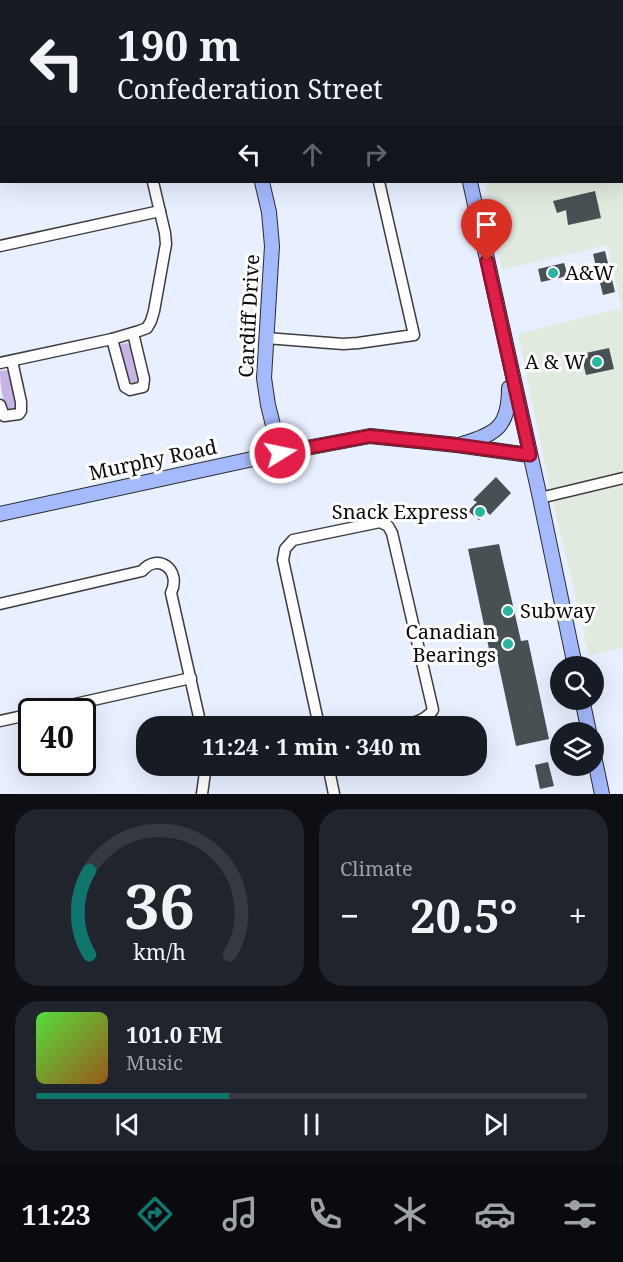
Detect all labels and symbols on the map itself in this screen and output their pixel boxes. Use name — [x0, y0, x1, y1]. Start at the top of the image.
pin — [461, 199, 512, 261]
street label: Cardiff Drive — [232, 254, 265, 378]
place label: A&W — [565, 259, 614, 286]
marker: A&W — [546, 266, 560, 280]
place label: A & W — [525, 348, 585, 375]
marker: A & W — [590, 355, 604, 369]
position arrow — [248, 421, 312, 485]
street label: Murphy Road — [86, 433, 219, 486]
place label: Snack Express — [332, 498, 468, 525]
marker: Snack Express — [473, 505, 487, 519]
place label: Subway — [520, 597, 596, 624]
marker: Subway — [501, 604, 515, 618]
place label: Canadian Bearings — [405, 618, 496, 668]
marker: Canadian Bearings — [501, 637, 515, 651]
speed limit sign: 40 — [18, 698, 96, 776]

